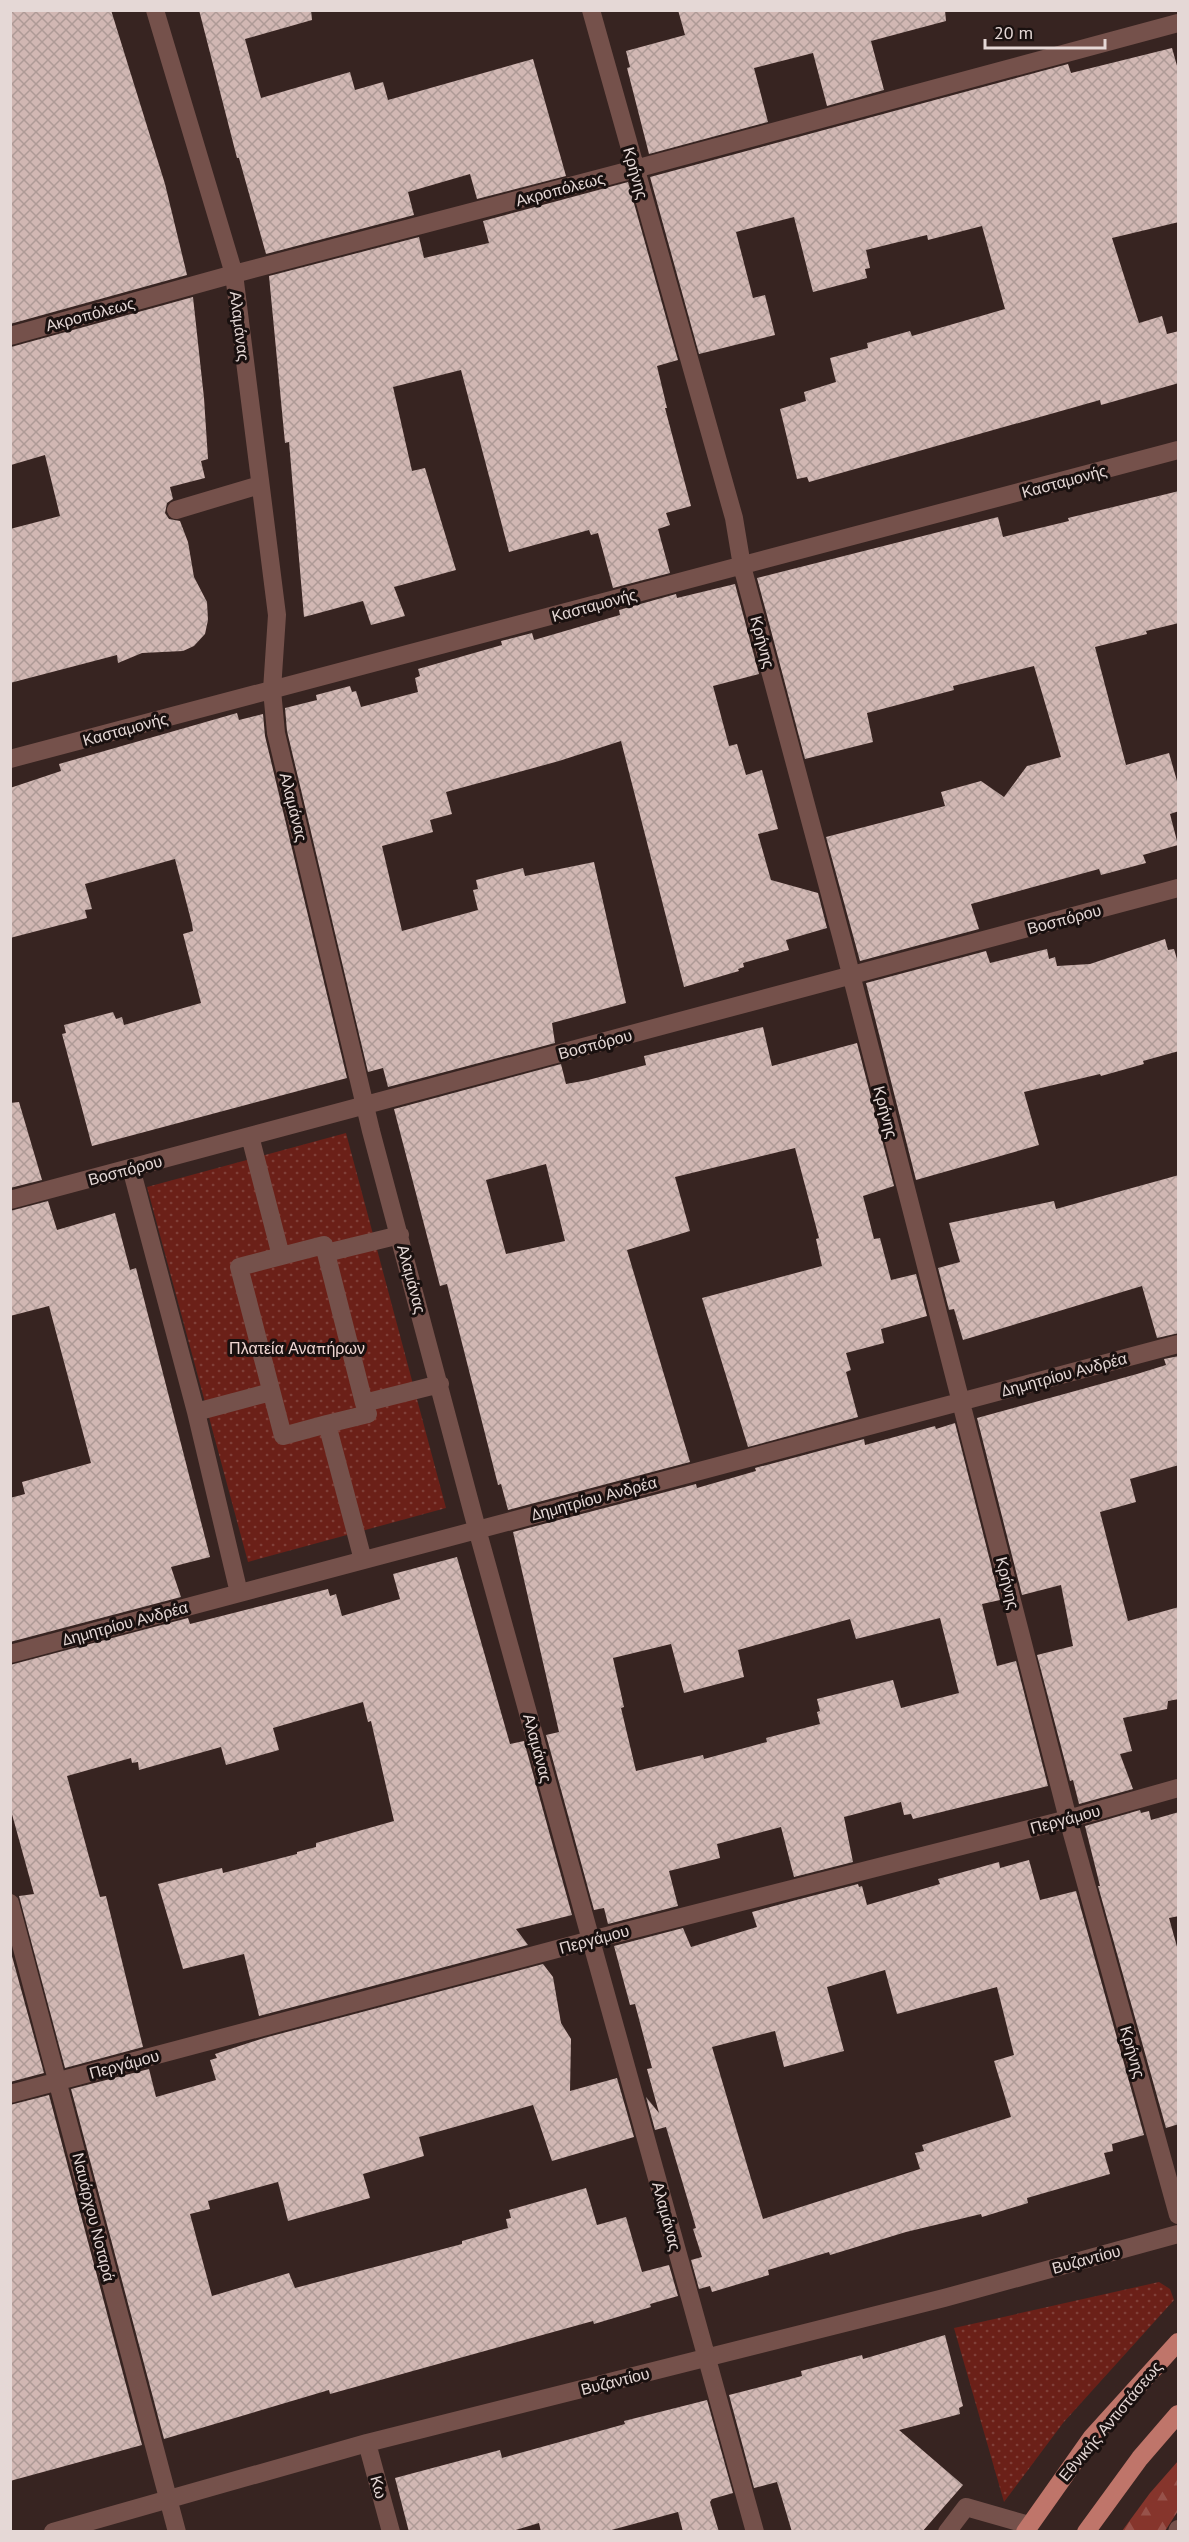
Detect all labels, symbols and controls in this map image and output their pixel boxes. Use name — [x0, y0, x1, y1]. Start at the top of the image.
scale bar — [985, 12, 1105, 50]
text: 20 m — [994, 21, 1033, 44]
street label: Κρήνης — [619, 145, 653, 202]
street label: Ακροπόλεως — [513, 167, 607, 210]
street label: Αλαμάνας — [226, 290, 254, 363]
street label: Ακροπόλεως — [43, 292, 137, 335]
street label: Κασταμονής — [1019, 460, 1109, 502]
street label: Κασταμονής — [549, 584, 639, 626]
street label: Κρήνης — [746, 614, 780, 671]
street label: Κασταμονής — [80, 708, 170, 750]
street label: Αλαμάνας — [276, 770, 312, 844]
street label: Βοσπόρου — [1025, 900, 1103, 938]
street label: Βοσπόρου — [556, 1025, 634, 1063]
street label: Κρήνης — [869, 1084, 903, 1141]
street label: Βοσπόρου — [86, 1151, 164, 1189]
street label: Αλαμάνας — [393, 1242, 431, 1316]
park label: Πλατεία Αναπήρων — [229, 1338, 365, 1358]
street label: Δημητρίου Ανδρέα — [999, 1348, 1129, 1400]
street label: Δημητρίου Ανδρέα — [529, 1472, 659, 1524]
street label: Κρήνης — [992, 1555, 1024, 1612]
street label: Δημητρίου Ανδρέα — [60, 1597, 190, 1649]
street label: Αλαμάνας — [519, 1711, 557, 1785]
street label: Περγάμου — [1028, 1800, 1102, 1838]
street label: Περγάμου — [557, 1920, 631, 1958]
street label: Κρήνης — [1116, 2024, 1150, 2081]
street label: Περγάμου — [87, 2045, 161, 2083]
street label: Ναυάρχου Νοταρά — [68, 2151, 120, 2283]
street label: Αλαμάνας — [648, 2179, 686, 2253]
street label: Βυζαντίου — [1050, 2240, 1122, 2278]
street label: Εθνικής Αντιστάσεως — [1054, 2357, 1166, 2485]
street label: Βυζαντίου — [579, 2363, 651, 2399]
street label: Κω — [366, 2473, 392, 2501]

